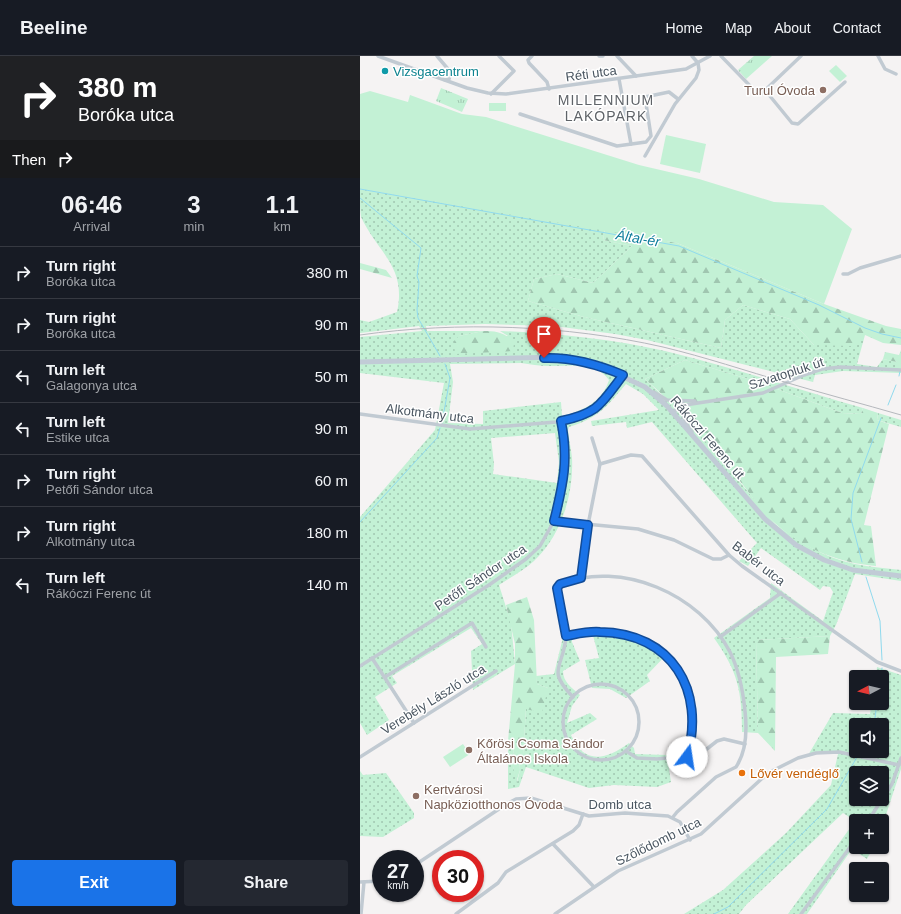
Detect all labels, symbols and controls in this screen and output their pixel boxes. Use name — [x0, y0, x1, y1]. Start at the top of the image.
text: Beeline — [20, 17, 88, 38]
text: Home — [666, 20, 703, 36]
text: Map — [725, 20, 752, 36]
text: About — [774, 20, 811, 36]
text: Contact — [833, 20, 881, 36]
street label: Réti utca — [565, 62, 618, 84]
place label: Vizsgacentrum — [393, 64, 479, 79]
marker: Vizsgacentrum — [380, 66, 390, 76]
icon: right — [12, 72, 64, 124]
text: 380 m — [78, 72, 157, 103]
place label: Turul Óvoda — [744, 83, 816, 98]
marker: Turul Óvoda — [818, 85, 828, 95]
district label: MILLENNIUM LAKÓPARK — [558, 92, 654, 124]
text: Boróka utca — [78, 105, 174, 125]
icon: right — [54, 148, 76, 170]
text: Then — [12, 151, 46, 168]
text: 06:46 — [61, 191, 122, 218]
text: 3 — [187, 191, 201, 218]
text: 1.1 — [266, 191, 299, 218]
text: Arrival — [73, 219, 110, 234]
text: min — [184, 219, 204, 234]
text: km — [274, 219, 291, 234]
water label: Által-ér — [614, 226, 663, 250]
text: Turn right — [46, 257, 116, 274]
icon: right — [12, 262, 34, 284]
text: 380 m — [306, 264, 348, 281]
text: Boróka utca — [46, 274, 115, 289]
text: Turn right — [46, 309, 116, 326]
icon: right — [12, 314, 34, 336]
text: 90 m — [315, 316, 348, 333]
pin — [527, 317, 561, 358]
icon: arrive — [533, 323, 555, 345]
text: Boróka utca — [46, 326, 115, 341]
street label: Szvatopluk út — [747, 354, 826, 393]
text: Turn left — [46, 361, 105, 378]
icon: left — [12, 366, 34, 388]
text: 50 m — [315, 368, 348, 385]
text: Galagonya utca — [46, 378, 137, 393]
street label: Rákóczi Ferenc út — [668, 393, 748, 482]
street label: Alkotmány utca — [385, 401, 476, 426]
text: Turn left — [46, 413, 105, 430]
icon: left — [12, 418, 34, 440]
text: 90 m — [315, 420, 348, 437]
text: Estike utca — [46, 430, 110, 445]
text: Turn right — [46, 465, 116, 482]
icon: right — [12, 470, 34, 492]
text: 60 m — [315, 472, 348, 489]
text: Petőfi Sándor utca — [46, 482, 153, 497]
text: Turn right — [46, 517, 116, 534]
icon: right — [12, 522, 34, 544]
text: 180 m — [306, 524, 348, 541]
text: Alkotmány utca — [46, 534, 135, 549]
street label: Babér utca — [729, 538, 789, 589]
street label: Petőfi Sándor utca — [432, 541, 529, 614]
text: Turn left — [46, 569, 105, 586]
icon: left — [12, 574, 34, 596]
text: 140 m — [306, 576, 348, 593]
text: Rákóczi Ferenc út — [46, 586, 151, 601]
street label: Verebély László utca — [378, 661, 489, 738]
north arrow — [849, 670, 889, 710]
map controls — [849, 670, 889, 902]
button: sound — [849, 718, 889, 758]
place label: Kőrösi Csoma Sándor Általános Iskola — [477, 736, 605, 766]
position arrow — [666, 736, 708, 778]
marker: Kőrösi Csoma Sándor Általános Iskola — [464, 745, 474, 755]
place label: Lővér vendéglő — [750, 766, 839, 781]
button: layers — [849, 766, 889, 806]
marker: Lővér vendéglő — [737, 768, 747, 778]
place label: Kertvárosi Napköziotthonos Óvoda — [424, 782, 564, 812]
marker: Kertvárosi Napköziotthonos Óvoda — [411, 791, 421, 801]
street label: Domb utca — [589, 797, 652, 812]
street label: Szőlődomb utca — [613, 814, 704, 869]
button: + — [849, 814, 889, 854]
speed limit sign: 30 — [432, 850, 484, 902]
button: Exit — [12, 860, 176, 906]
button: Share — [184, 860, 348, 906]
text: 27 — [387, 860, 409, 882]
button: − — [849, 862, 889, 902]
text: km/h — [387, 880, 409, 891]

